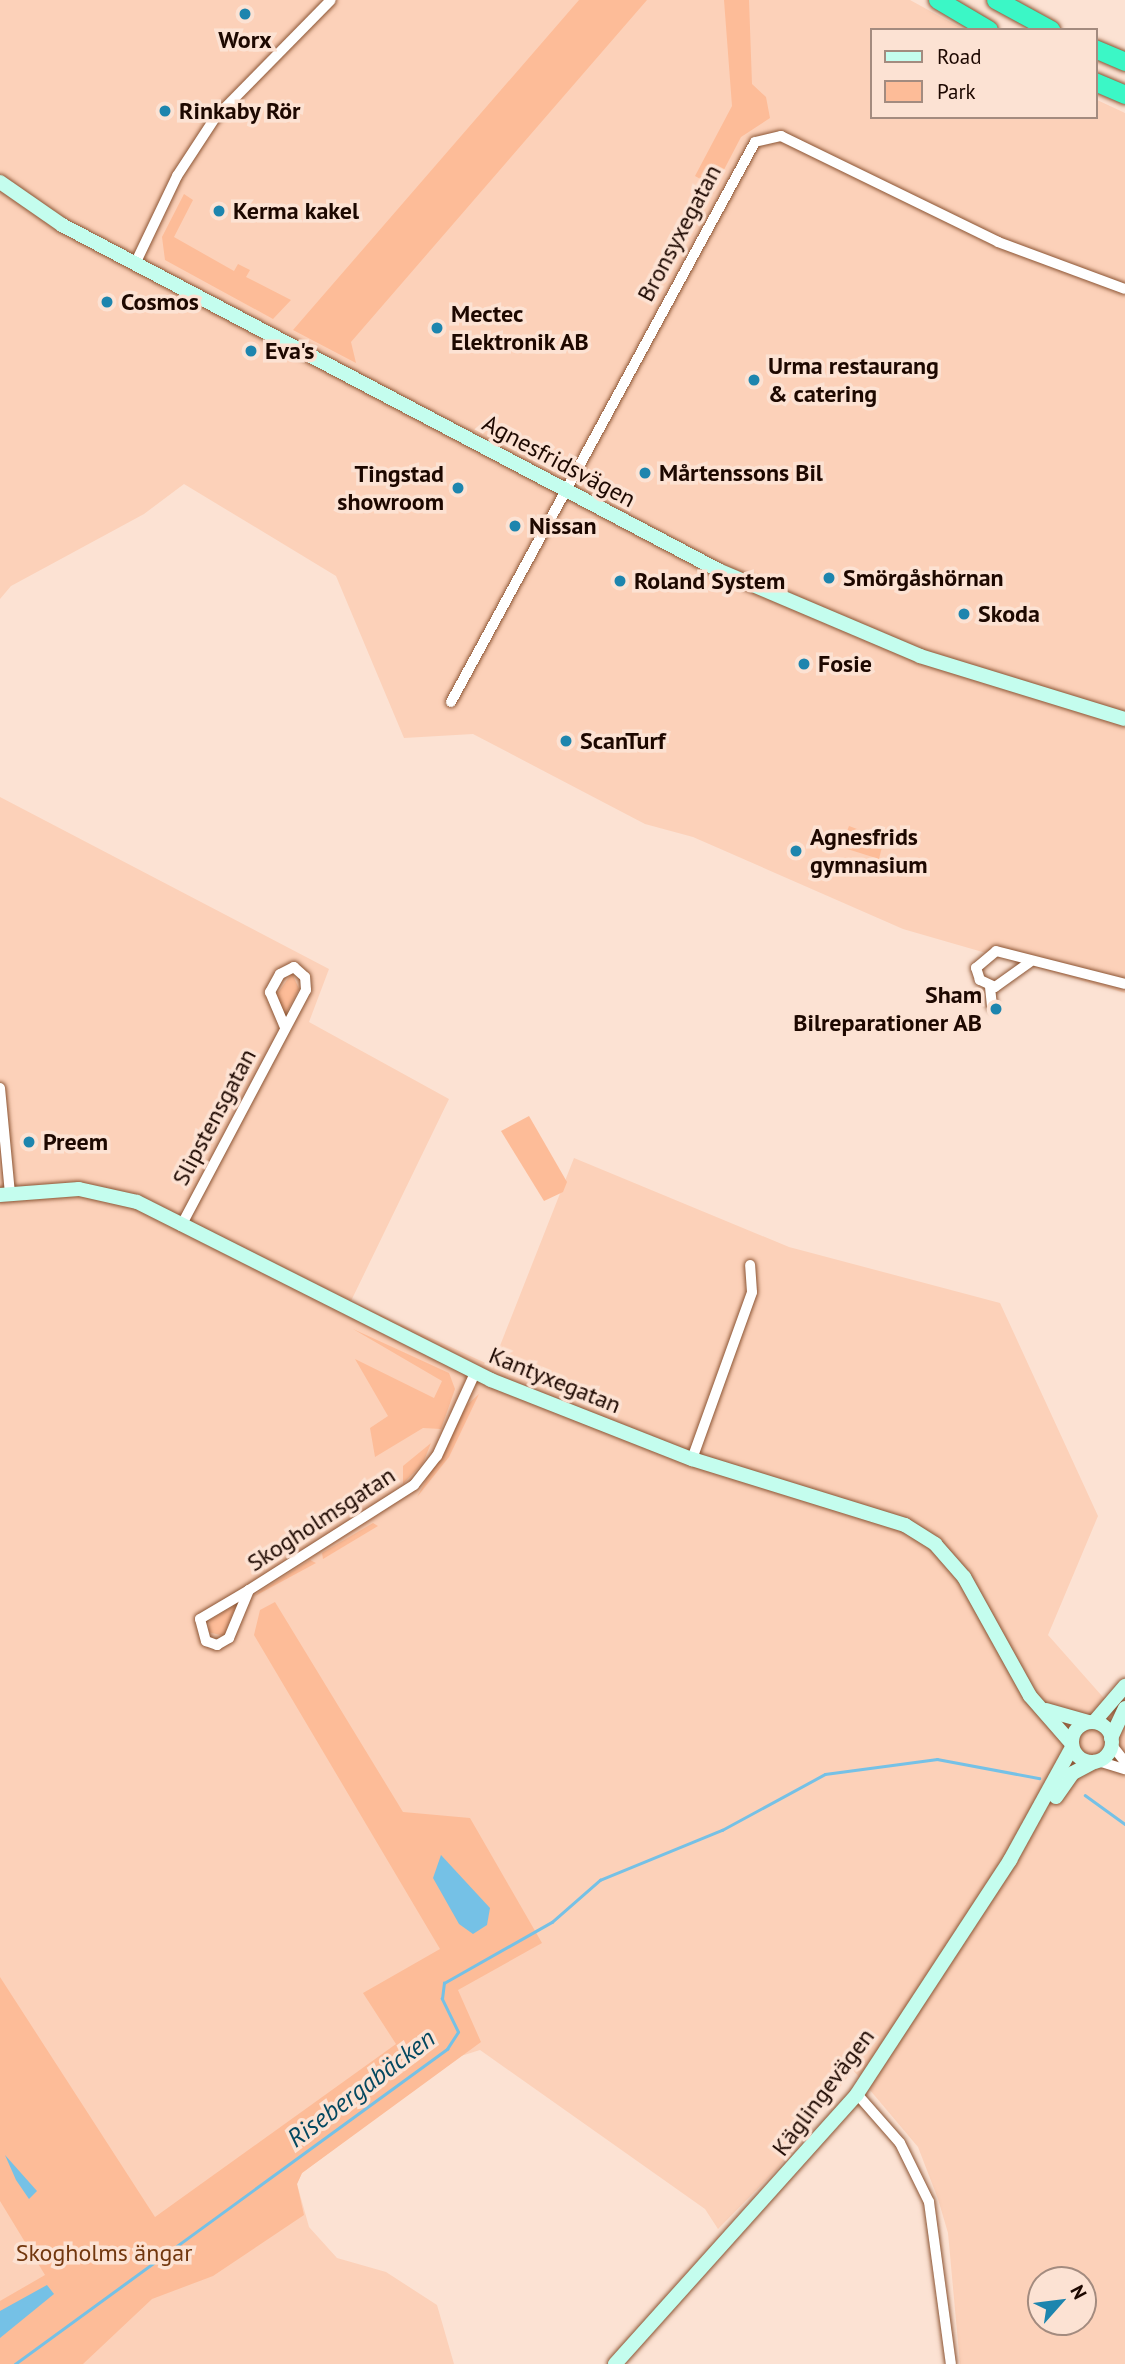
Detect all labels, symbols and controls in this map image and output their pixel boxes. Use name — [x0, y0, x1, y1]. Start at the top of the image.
marker: Worx — [237, 6, 253, 22]
place label: Worx — [218, 26, 272, 54]
legend — [870, 28, 1097, 119]
text: Road — [937, 43, 981, 70]
text: Park — [937, 78, 976, 105]
place label: Rinkaby Rör — [179, 97, 301, 125]
marker: Rinkaby Rör — [157, 103, 173, 119]
street label: Bronsyxegatan — [631, 160, 727, 306]
place label: Kerma kakel — [233, 197, 359, 225]
marker: Kerma kakel — [211, 203, 227, 219]
place label: Cosmos — [121, 288, 199, 316]
marker: Cosmos — [99, 294, 115, 310]
place label: Mectec Elektronik AB — [451, 300, 590, 356]
marker: Mectec Elektronik AB — [429, 320, 445, 336]
place label: Eva's — [265, 337, 314, 365]
marker: Eva's — [243, 343, 259, 359]
place label: Urma restaurang & catering — [768, 352, 939, 408]
marker: Urma restaurang & catering — [746, 372, 762, 388]
street label: Agnesfridsvägen — [478, 409, 640, 513]
place label: Mårtenssons Bil — [659, 459, 823, 487]
place label: Tingstad showroom — [337, 460, 444, 516]
marker: Mårtenssons Bil — [637, 465, 653, 481]
marker: Tingstad showroom — [450, 480, 466, 496]
place label: Nissan — [529, 512, 596, 540]
marker: Nissan — [507, 518, 523, 534]
place label: Smörgåshörnan — [843, 564, 1004, 592]
place label: Roland System — [634, 567, 785, 595]
marker: Smörgåshörnan — [821, 570, 837, 586]
marker: Roland System — [612, 573, 628, 589]
place label: Skoda — [978, 600, 1040, 628]
marker: Skoda — [956, 606, 972, 622]
place label: Fosie — [818, 650, 872, 678]
marker: Fosie — [796, 656, 812, 672]
place label: ScanTurf — [580, 727, 666, 755]
marker: ScanTurf — [558, 733, 574, 749]
place label: Agnesfrids gymnasium — [810, 823, 927, 879]
marker: Agnesfrids gymnasium — [788, 843, 804, 859]
place label: Sham Bilreparationer AB — [792, 981, 982, 1037]
marker: Sham Bilreparationer AB — [988, 1001, 1004, 1017]
street label: Slipstensgatan — [166, 1044, 262, 1190]
place label: Preem — [43, 1128, 108, 1156]
marker: Preem — [21, 1134, 37, 1150]
street label: Kantyxegatan — [485, 1340, 625, 1420]
street label: Skogholmsgatan — [242, 1461, 400, 1577]
water label: Risebergabäcken — [281, 2022, 441, 2154]
street label: Käglingevägen — [766, 2023, 880, 2161]
park label: Skogholms ängar — [16, 2239, 192, 2267]
north arrow — [1027, 2266, 1097, 2336]
text: N — [1065, 2281, 1092, 2303]

